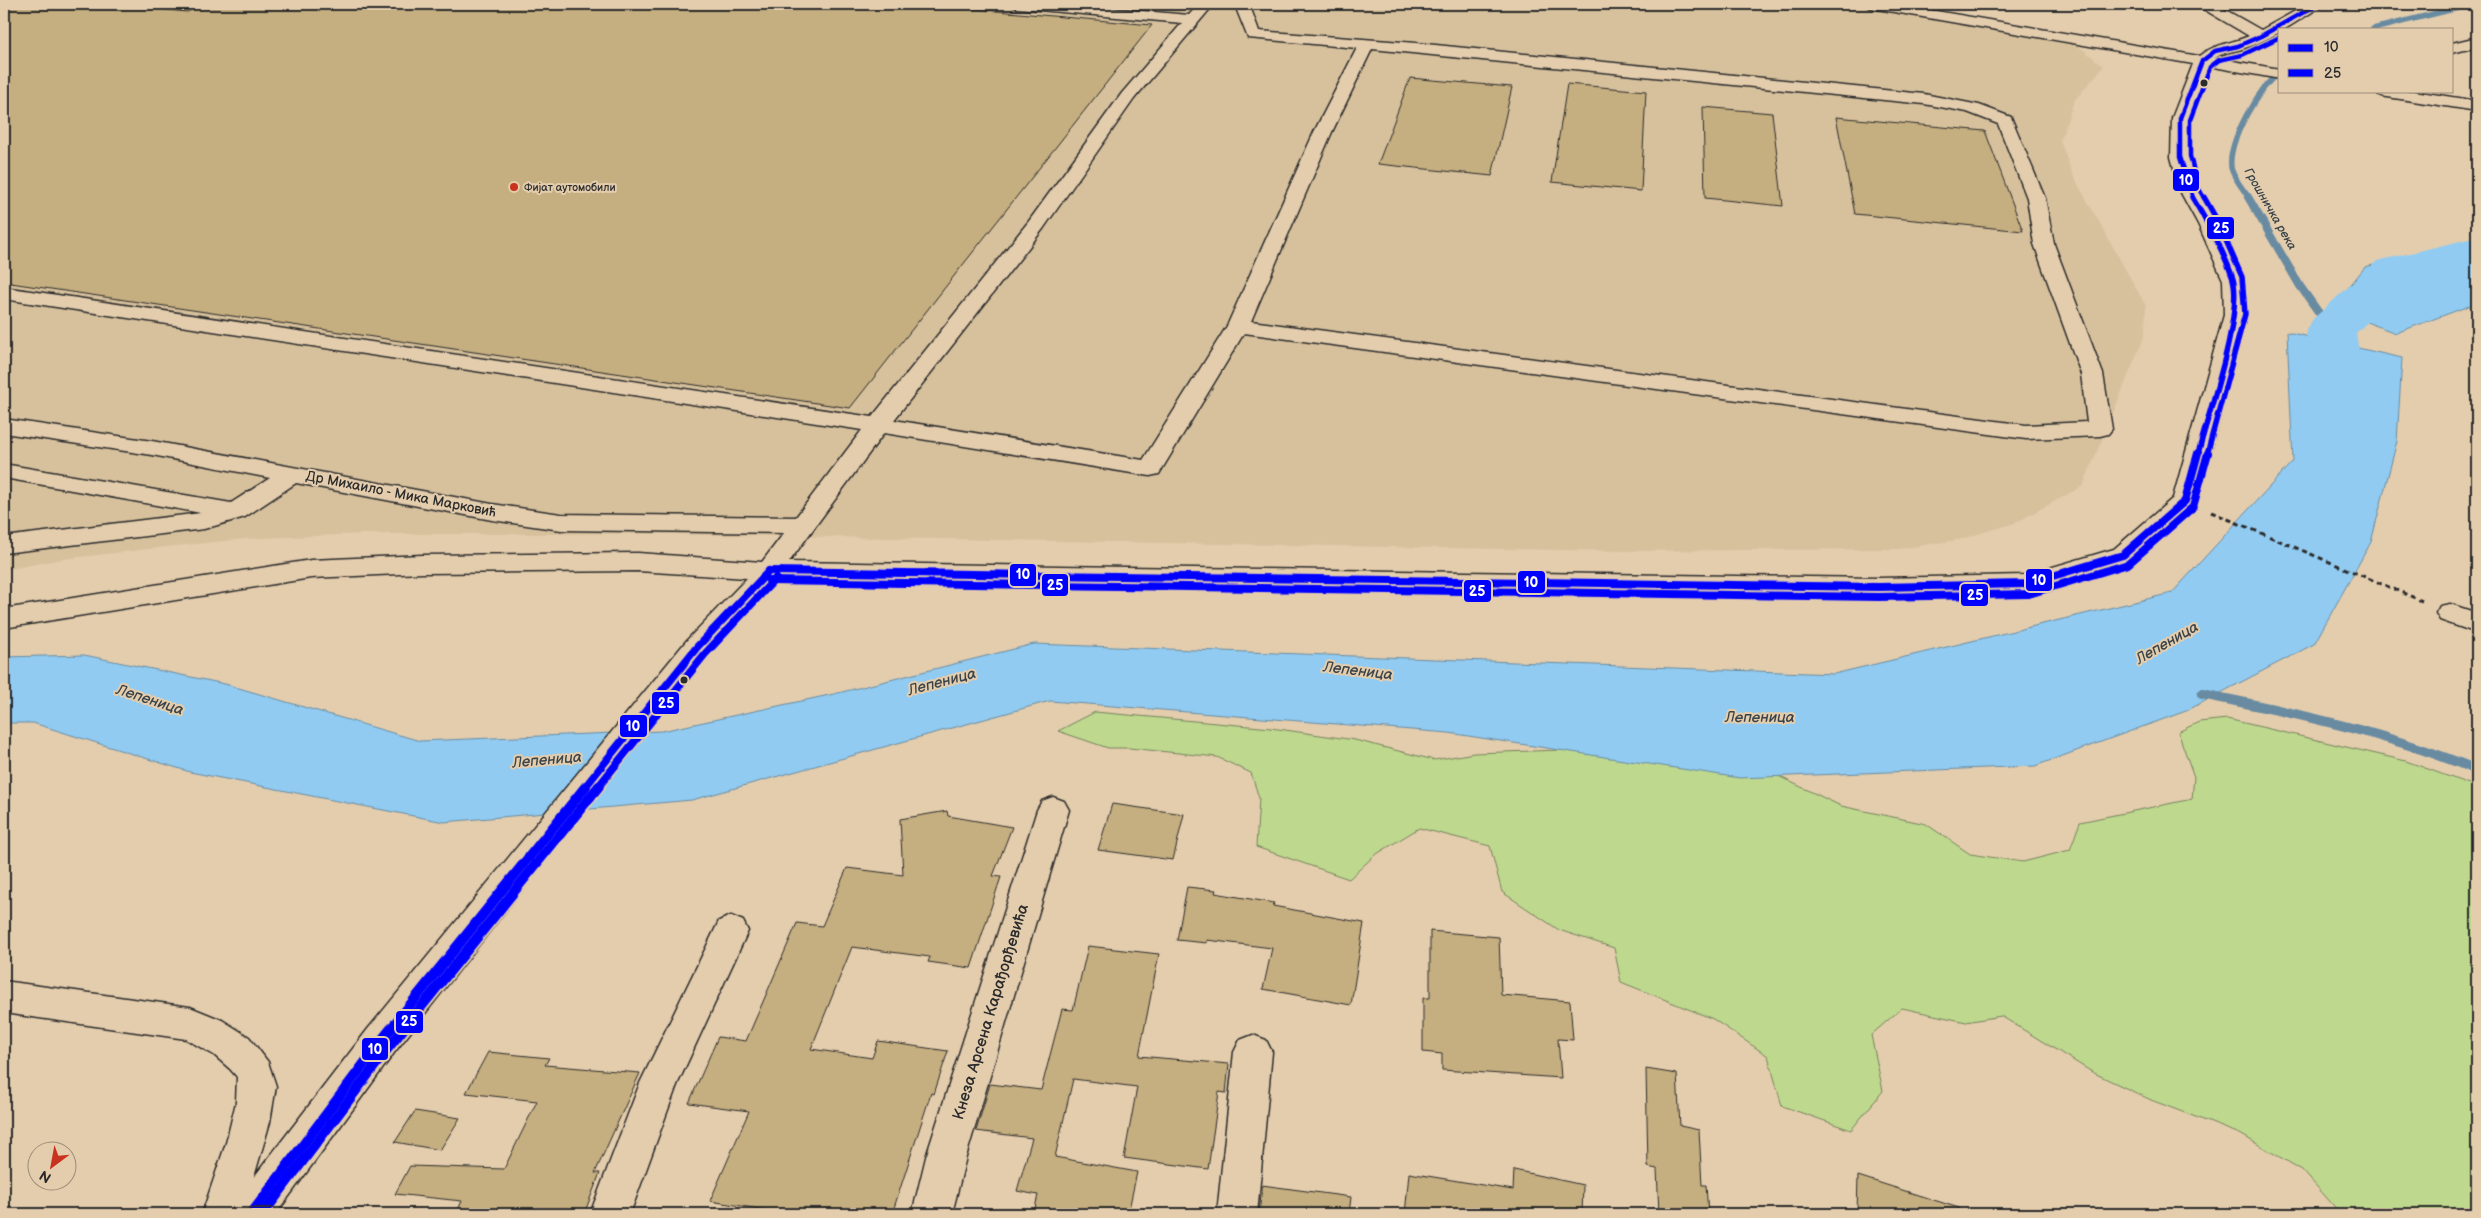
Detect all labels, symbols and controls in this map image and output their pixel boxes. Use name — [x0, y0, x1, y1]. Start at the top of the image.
legend — [2278, 28, 2454, 92]
text: 10 — [2324, 38, 2339, 57]
text: 25 — [2324, 64, 2341, 83]
unlabelled marker — [2199, 78, 2209, 88]
water label: Грошничка река — [2240, 165, 2300, 253]
line badge: 10 — [2172, 168, 2200, 192]
text: 10 — [2179, 172, 2194, 189]
marker: Фијат аутомобили — [508, 181, 520, 193]
place label: Фијат аутомобили — [524, 181, 616, 194]
line badge: 25 — [2206, 216, 2235, 240]
text: 25 — [2213, 220, 2229, 237]
street label: Др Михаило - Мика Марковић — [304, 467, 498, 521]
line badge: 10 — [1009, 563, 1037, 587]
text: 10 — [1016, 566, 1031, 583]
line badge: 10 — [2025, 568, 2053, 592]
line badge: 10 — [1517, 570, 1546, 594]
text: 10 — [2032, 572, 2047, 589]
line badge: 25 — [1041, 573, 1069, 597]
text: 10 — [1524, 574, 1539, 591]
text: 25 — [1047, 577, 1063, 594]
line badge: 25 — [1463, 579, 1492, 603]
text: 25 — [1469, 583, 1485, 600]
line badge: 25 — [1960, 583, 1989, 607]
text: 25 — [1967, 587, 1983, 604]
water label: Лепеница — [2131, 617, 2202, 669]
water label: Лепеница — [1321, 657, 1394, 685]
water label: Лепеница — [905, 664, 978, 700]
unlabelled marker — [679, 675, 689, 685]
water label: Лепеница — [113, 680, 186, 720]
line badge: 25 — [651, 691, 680, 715]
text: 25 — [658, 695, 674, 712]
water label: Лепеница — [1724, 708, 1795, 727]
line badge: 10 — [619, 714, 648, 738]
text: 10 — [626, 718, 641, 735]
water label: Лепеница — [511, 747, 583, 773]
street label: Кнеза Арсена Карађорђевића — [949, 901, 1033, 1122]
line badge: 25 — [395, 1010, 424, 1034]
text: 25 — [401, 1013, 417, 1030]
line badge: 10 — [361, 1037, 389, 1061]
text: 10 — [368, 1041, 383, 1058]
north arrow — [28, 1140, 78, 1190]
text: N — [36, 1167, 54, 1187]

